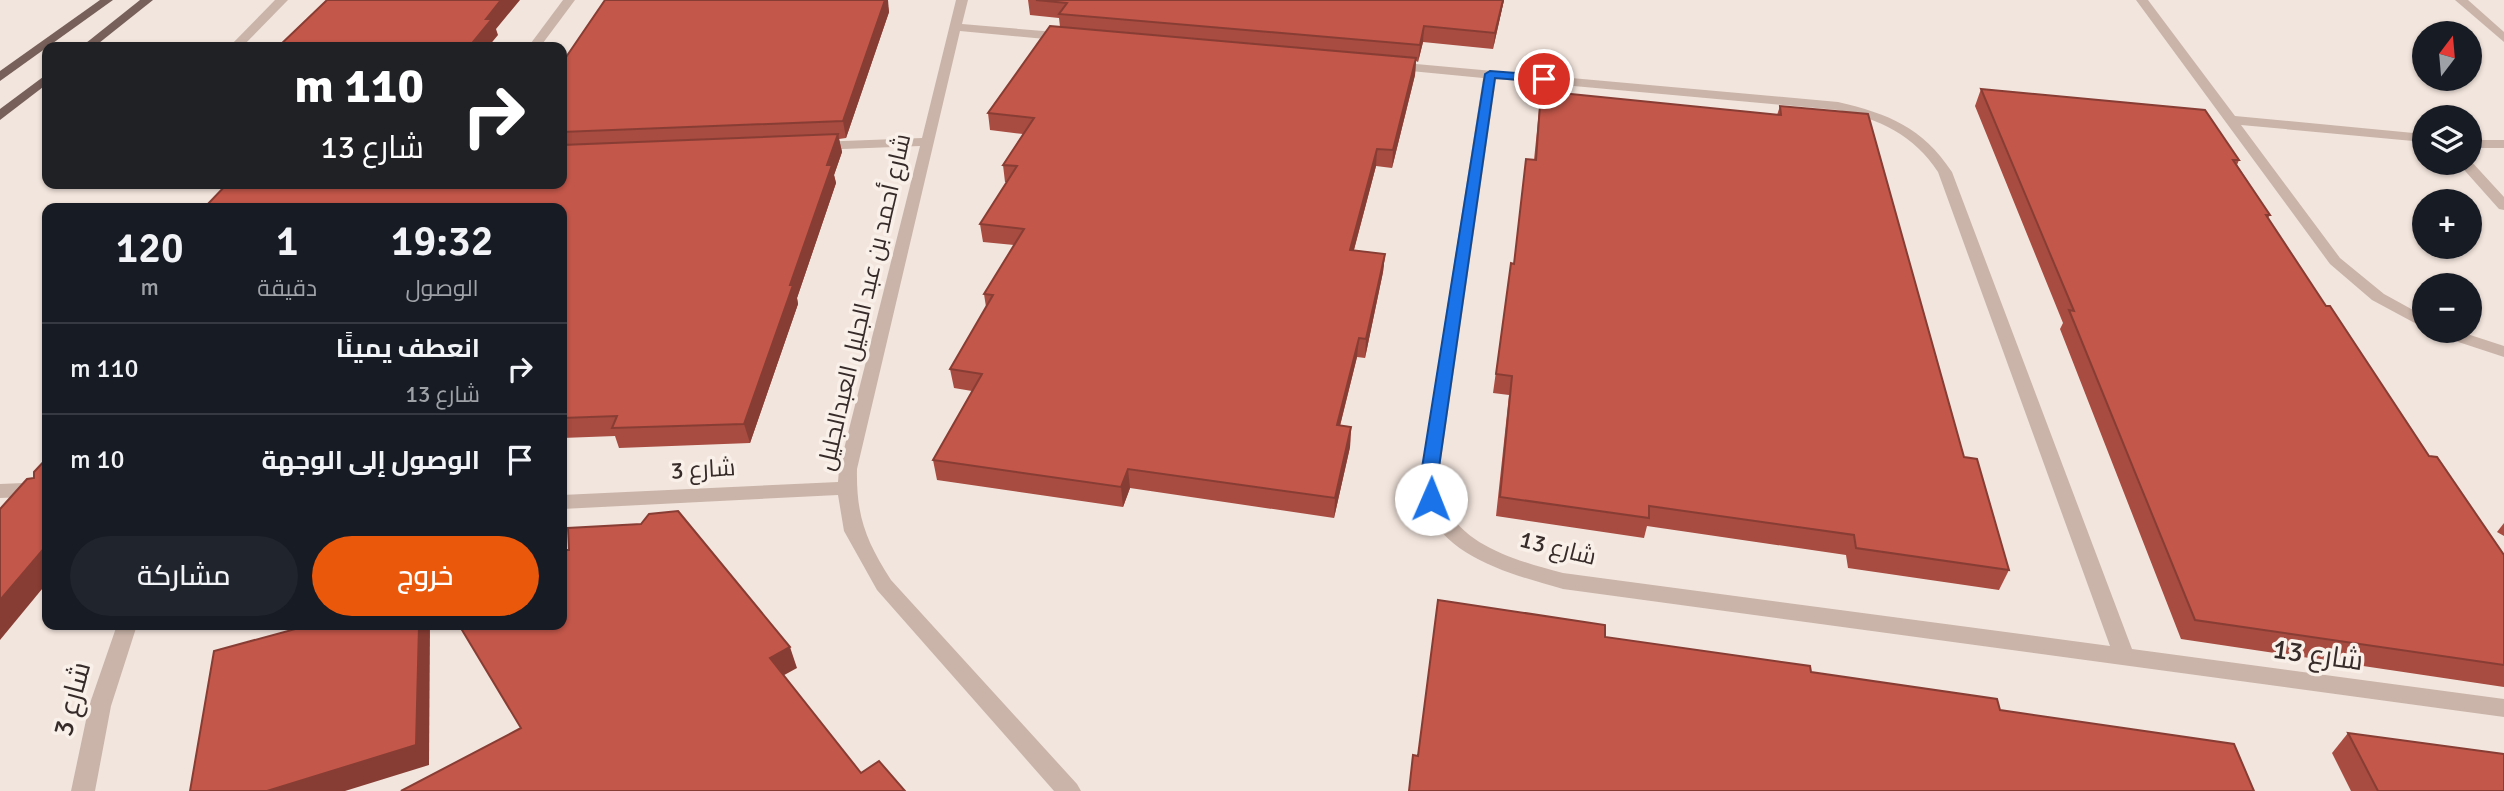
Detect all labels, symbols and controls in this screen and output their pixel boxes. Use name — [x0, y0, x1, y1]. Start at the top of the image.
north arrow — [2412, 21, 2482, 91]
map controls — [2412, 21, 2482, 343]
pin — [1514, 49, 1574, 109]
text: 110 m — [294, 56, 424, 116]
icon: arrive — [1525, 60, 1563, 98]
icon: right — [448, 70, 539, 161]
button: layers — [2412, 105, 2482, 175]
text: شارع 13 — [320, 128, 424, 167]
street label: شارع أحمد بن عبد الجليل العبدالجليل — [810, 130, 918, 474]
button: + — [2412, 189, 2482, 259]
text: 1 — [276, 216, 299, 267]
text: 19:32 — [391, 216, 493, 267]
text: 120 — [116, 223, 184, 274]
text: m — [141, 273, 159, 302]
button: − — [2412, 273, 2482, 343]
text: دقيقة — [257, 274, 317, 303]
text: الوصول — [405, 274, 479, 303]
text: انعطف يمينًا — [336, 333, 480, 365]
icon: right — [501, 350, 539, 388]
text: 110 m — [70, 353, 139, 385]
text: شارع 13 — [406, 380, 480, 409]
icon: arrive — [501, 441, 539, 479]
text: 10 m — [70, 444, 125, 476]
text: الوصول إلى الوجهة — [261, 445, 480, 477]
street label: شارع 3 — [670, 452, 736, 487]
position arrow — [1394, 462, 1468, 536]
street label: شارع 13 — [1516, 524, 1599, 573]
button: مشاركة — [70, 536, 298, 616]
button: خروج — [312, 536, 539, 616]
street label: شارع 13 — [2271, 632, 2365, 679]
street label: شارع 3 — [46, 658, 99, 740]

